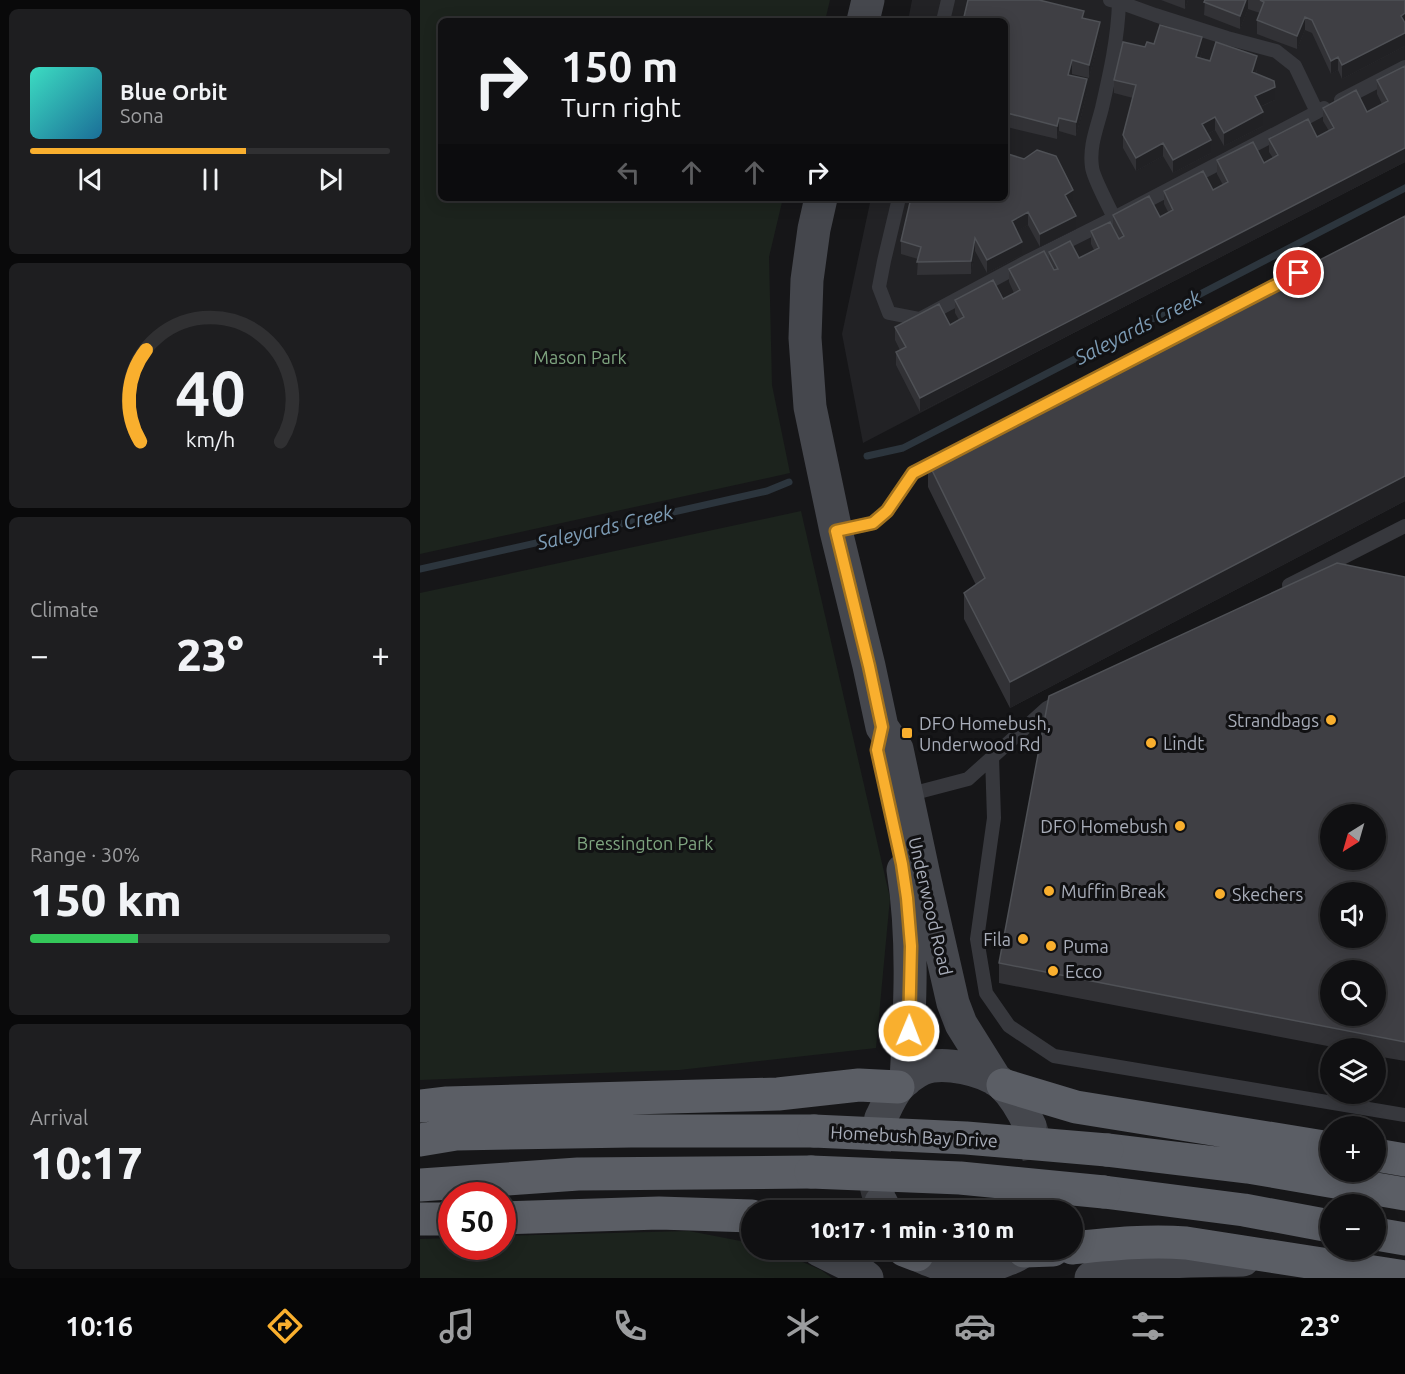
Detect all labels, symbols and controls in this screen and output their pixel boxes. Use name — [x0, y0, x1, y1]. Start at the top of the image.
icon: right — [462, 42, 540, 120]
text: 150 m — [561, 43, 678, 90]
text: Blue Orbit — [120, 79, 227, 104]
text: Turn right — [561, 92, 681, 122]
text: Sona — [120, 104, 164, 127]
icon: left — [612, 156, 645, 189]
icon: ahead — [675, 156, 708, 189]
icon: ahead — [738, 156, 771, 189]
icon: right — [801, 156, 834, 189]
icon: previous — [74, 163, 107, 196]
icon: pause — [194, 163, 227, 196]
icon: next — [314, 163, 347, 196]
pin — [1273, 247, 1324, 298]
icon: arrive — [1282, 256, 1315, 289]
water label: Saleyards Creek — [1070, 285, 1206, 369]
park label: Mason Park — [533, 347, 627, 367]
text: 40 — [175, 358, 245, 428]
text: km/h — [185, 428, 235, 452]
water label: Saleyards Creek — [534, 500, 676, 554]
text: Climate — [30, 598, 99, 621]
text: 23° — [176, 629, 244, 680]
text: − — [30, 636, 49, 673]
text: + — [371, 636, 390, 673]
place label: Strandbags — [1228, 710, 1319, 730]
place label: DFO Homebush, Underwood Rd — [919, 713, 1051, 754]
marker: Strandbags — [1324, 713, 1338, 727]
marker: DFO Homebush, Underwood Rd — [900, 726, 914, 740]
place label: Lindt — [1163, 733, 1204, 753]
marker: Lindt — [1144, 736, 1158, 750]
north arrow — [1320, 804, 1386, 870]
map controls — [1320, 804, 1386, 1260]
place label: DFO Homebush — [1040, 816, 1168, 836]
marker: DFO Homebush — [1173, 819, 1187, 833]
park label: Bressington Park — [577, 833, 713, 853]
street label: Underwood Road — [905, 835, 957, 977]
text: Range · 30% — [30, 843, 140, 866]
text: 150 km — [30, 874, 182, 925]
place label: Muffin Break — [1061, 881, 1166, 901]
button: sound — [1320, 882, 1386, 948]
marker: Muffin Break — [1042, 884, 1056, 898]
place label: Skechers — [1232, 884, 1304, 904]
marker: Skechers — [1213, 887, 1227, 901]
place label: Fila — [983, 929, 1011, 949]
marker: Fila — [1016, 932, 1030, 946]
place label: Puma — [1063, 936, 1109, 956]
marker: Puma — [1044, 939, 1058, 953]
button: search — [1320, 960, 1386, 1026]
place label: Ecco — [1065, 961, 1102, 981]
marker: Ecco — [1046, 964, 1060, 978]
position arrow — [877, 999, 941, 1063]
button: layers — [1320, 1038, 1386, 1104]
text: Arrival — [30, 1106, 88, 1129]
button: + — [1320, 1116, 1386, 1182]
street label: Homebush Bay Drive — [830, 1122, 998, 1150]
text: 10:17 — [30, 1137, 143, 1188]
speed limit sign: 50 — [438, 1182, 516, 1260]
button: − — [1320, 1194, 1386, 1260]
text: 10:17 · 1 min · 310 m — [810, 1217, 1014, 1242]
icon: directions — [264, 1305, 306, 1347]
icon: music — [436, 1305, 478, 1347]
icon: phone — [609, 1305, 651, 1347]
icon: climate — [782, 1305, 824, 1347]
icon: car — [954, 1305, 996, 1347]
icon: filters — [1127, 1305, 1169, 1347]
text: 10:16 — [65, 1311, 133, 1341]
text: 23° — [1300, 1311, 1340, 1341]

